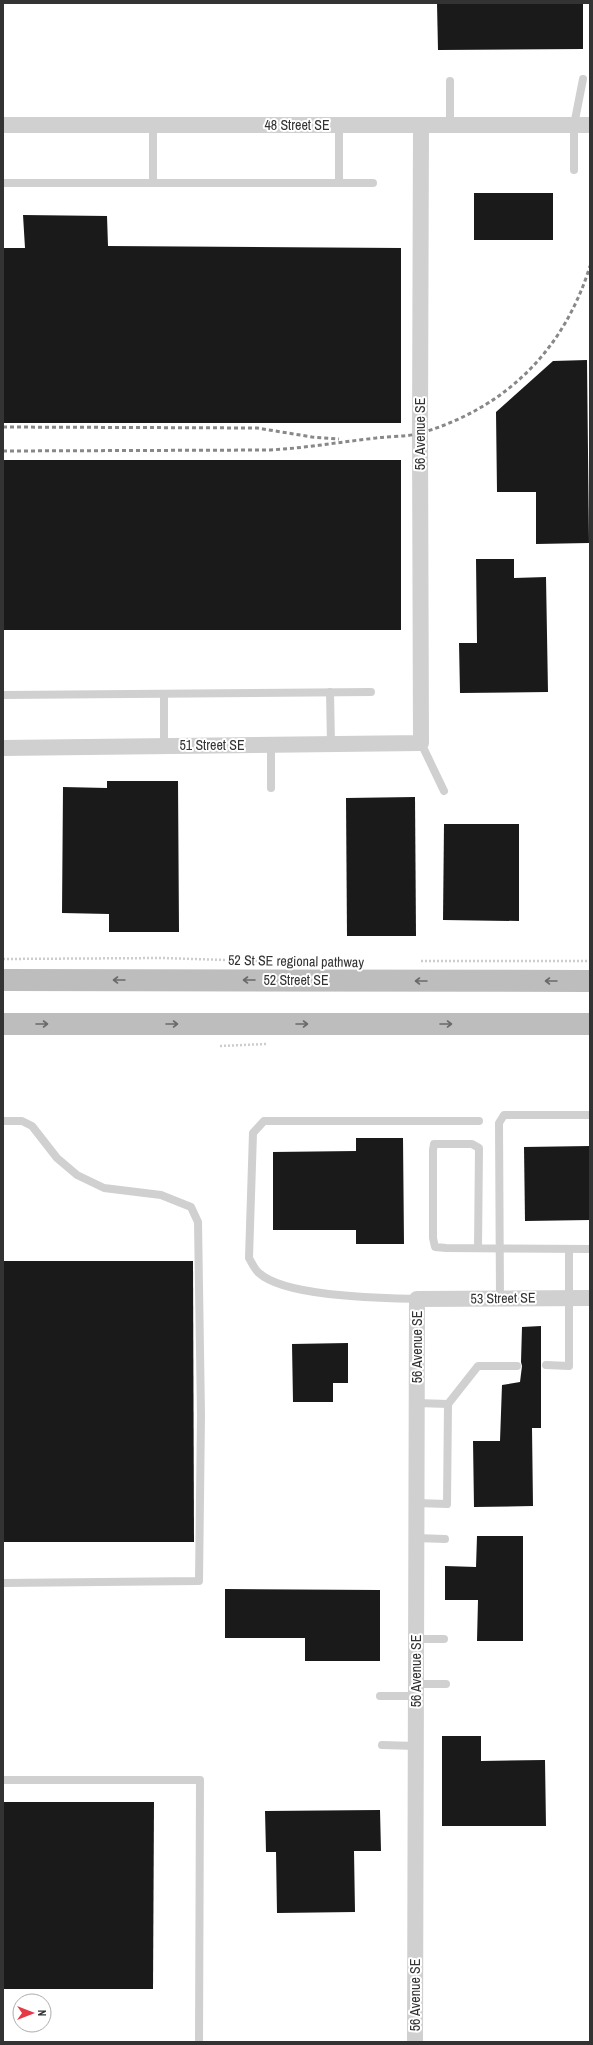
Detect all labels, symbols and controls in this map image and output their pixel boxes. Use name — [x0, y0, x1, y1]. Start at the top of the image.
street label: 48 Street SE — [264, 116, 330, 134]
street label: 56 Avenue SE — [411, 398, 429, 470]
street label: 51 Street SE — [179, 736, 245, 754]
street label: 52 St SE regional pathway — [228, 951, 364, 971]
street label: 52 Street SE — [263, 971, 329, 989]
one-way arrow — [113, 976, 126, 984]
one-way arrow — [243, 976, 256, 984]
one-way arrow — [415, 977, 428, 985]
one-way arrow — [545, 977, 558, 985]
one-way arrow — [35, 1020, 48, 1028]
one-way arrow — [165, 1020, 178, 1028]
one-way arrow — [295, 1020, 308, 1028]
one-way arrow — [439, 1020, 452, 1028]
street label: 53 Street SE — [470, 1288, 536, 1308]
street label: 56 Avenue SE — [408, 1311, 426, 1383]
street label: 56 Avenue SE — [407, 1635, 425, 1707]
street label: 56 Avenue SE — [406, 1959, 424, 2031]
north arrow — [12, 1993, 52, 2033]
text: N — [35, 2010, 49, 2016]

